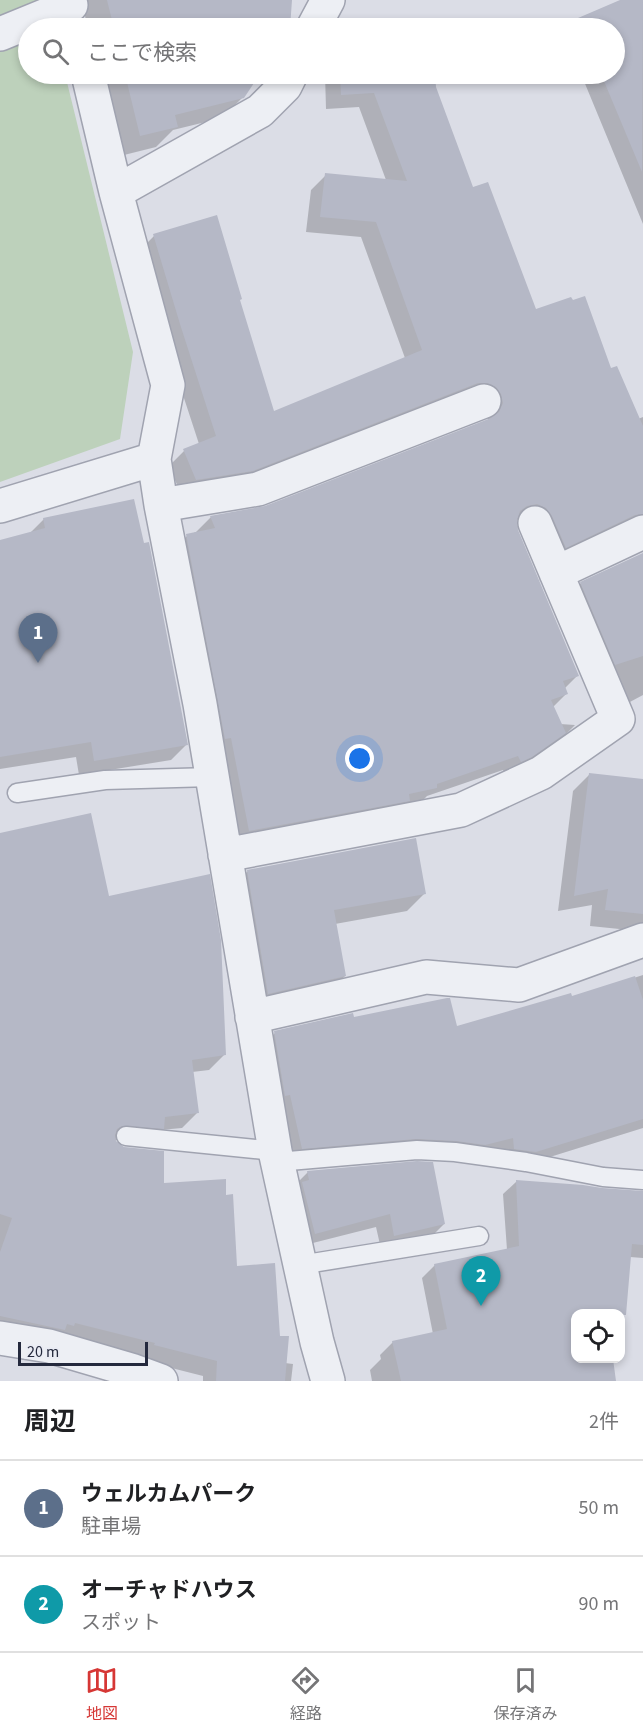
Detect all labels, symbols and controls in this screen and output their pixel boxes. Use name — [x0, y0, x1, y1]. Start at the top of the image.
search box — [18, 18, 625, 84]
icon: search — [39, 35, 72, 68]
text: ここで検索 — [87, 37, 197, 69]
pin: 1 — [18, 614, 57, 663]
your location — [345, 744, 374, 773]
pin: 2 — [462, 1256, 500, 1306]
map controls — [571, 1309, 625, 1363]
button: locate — [571, 1309, 625, 1363]
scale bar — [18, 1339, 148, 1366]
text: 20 m — [27, 1341, 59, 1363]
text: 周辺 — [24, 1403, 76, 1440]
text: 2件 — [589, 1408, 619, 1436]
text: ウェルカムパーク — [81, 1478, 256, 1510]
text: 1 — [38, 1494, 49, 1522]
text: 50 m — [579, 1494, 619, 1522]
text: 駐車場 — [81, 1513, 141, 1541]
text: オーチャドハウス — [81, 1574, 257, 1606]
text: 2 — [38, 1590, 49, 1618]
text: 90 m — [579, 1590, 619, 1618]
text: スポット — [81, 1609, 161, 1637]
tab: 地図 — [85, 1664, 118, 1725]
tab: 経路 — [289, 1664, 322, 1725]
tab: 保存済み — [493, 1664, 557, 1725]

